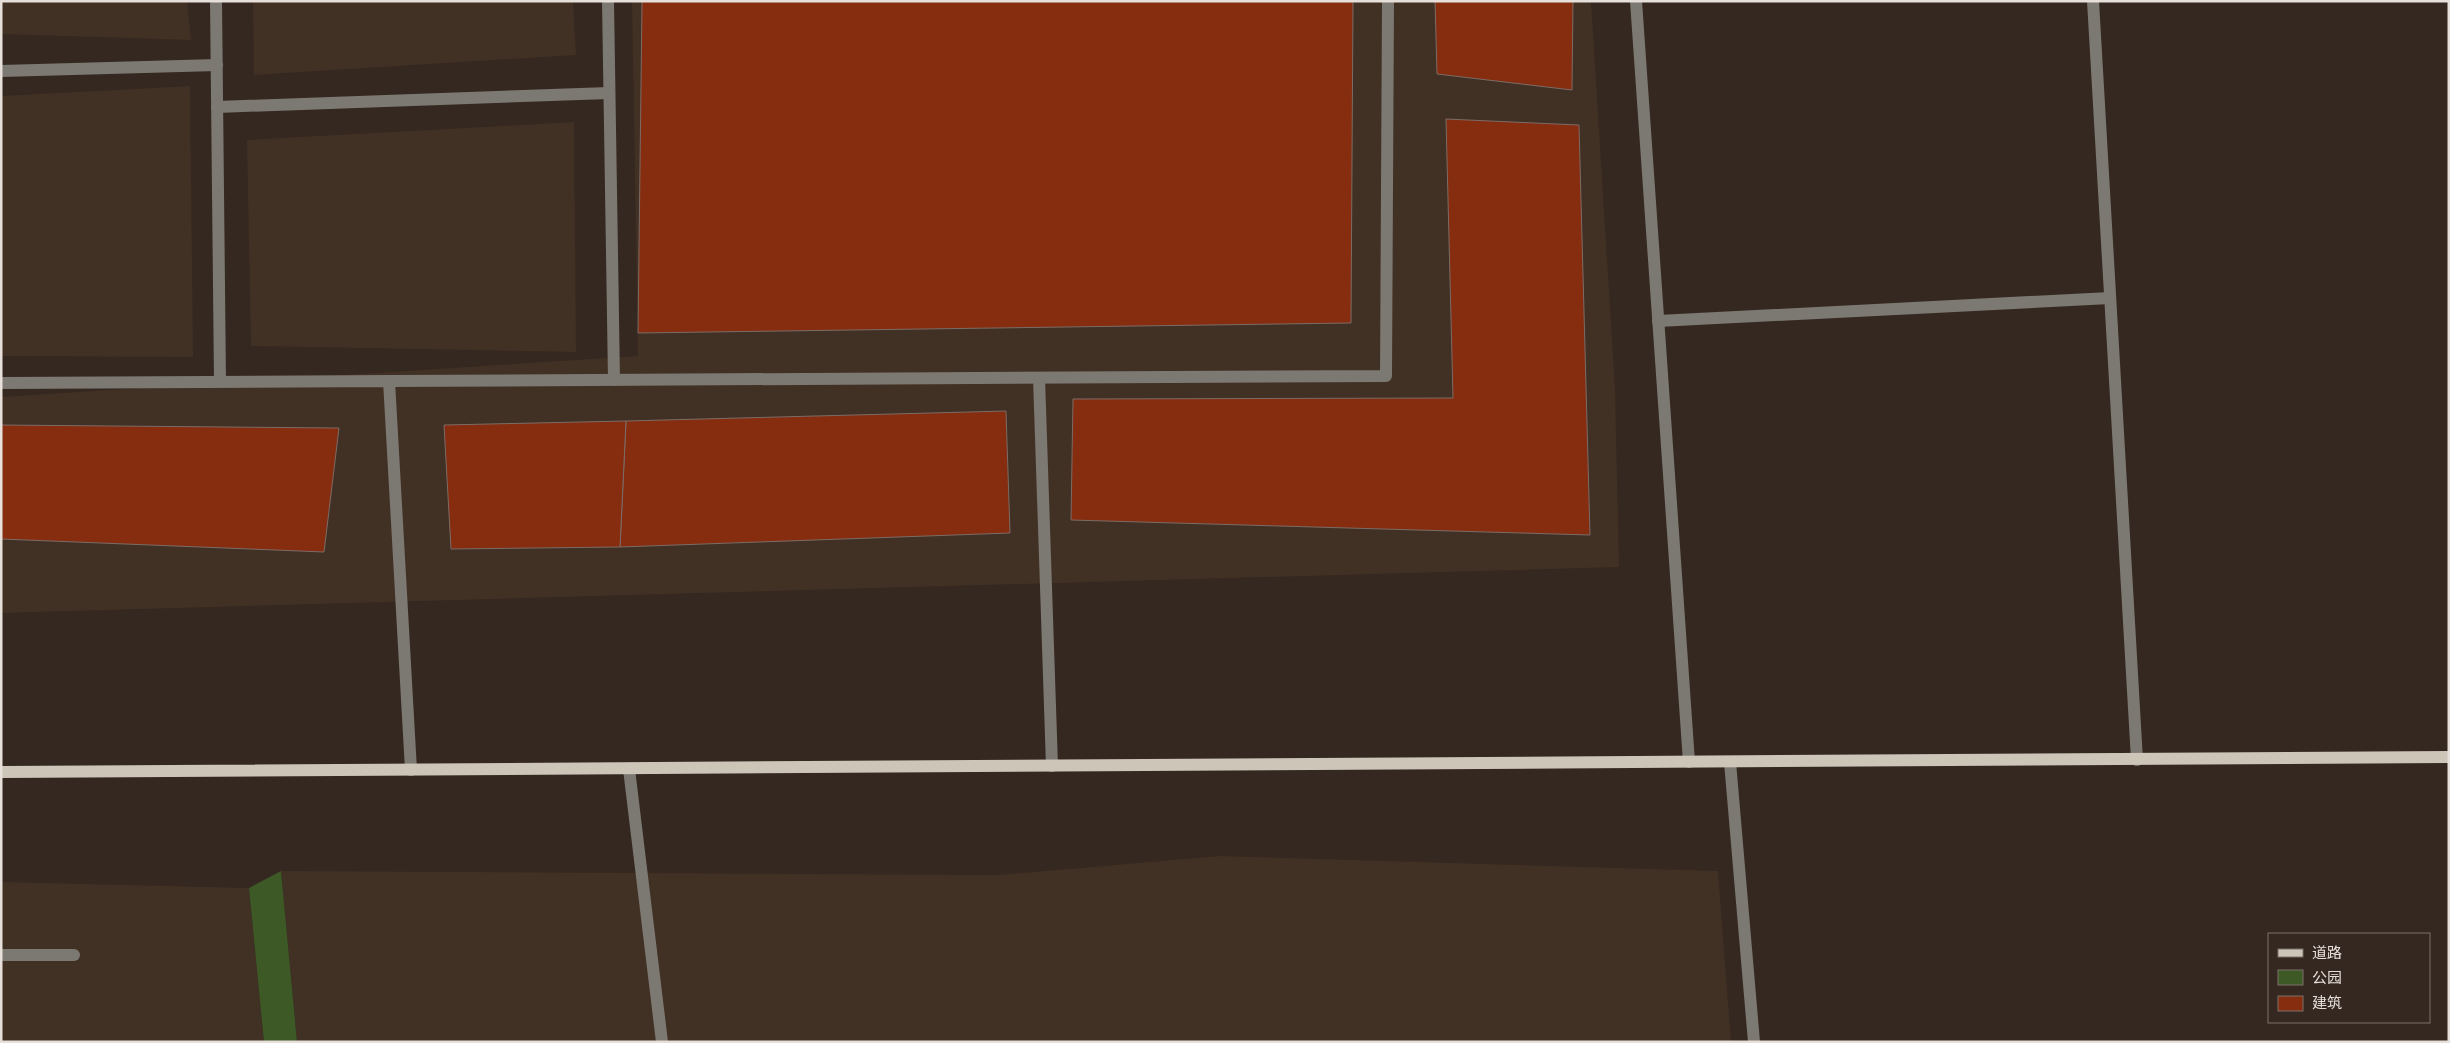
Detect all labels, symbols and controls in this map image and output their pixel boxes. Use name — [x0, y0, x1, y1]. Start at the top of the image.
legend — [2268, 933, 2430, 1023]
text: 道路 — [2312, 942, 2342, 963]
text: 公园 — [2312, 967, 2342, 988]
text: 建筑 — [2312, 992, 2342, 1013]

